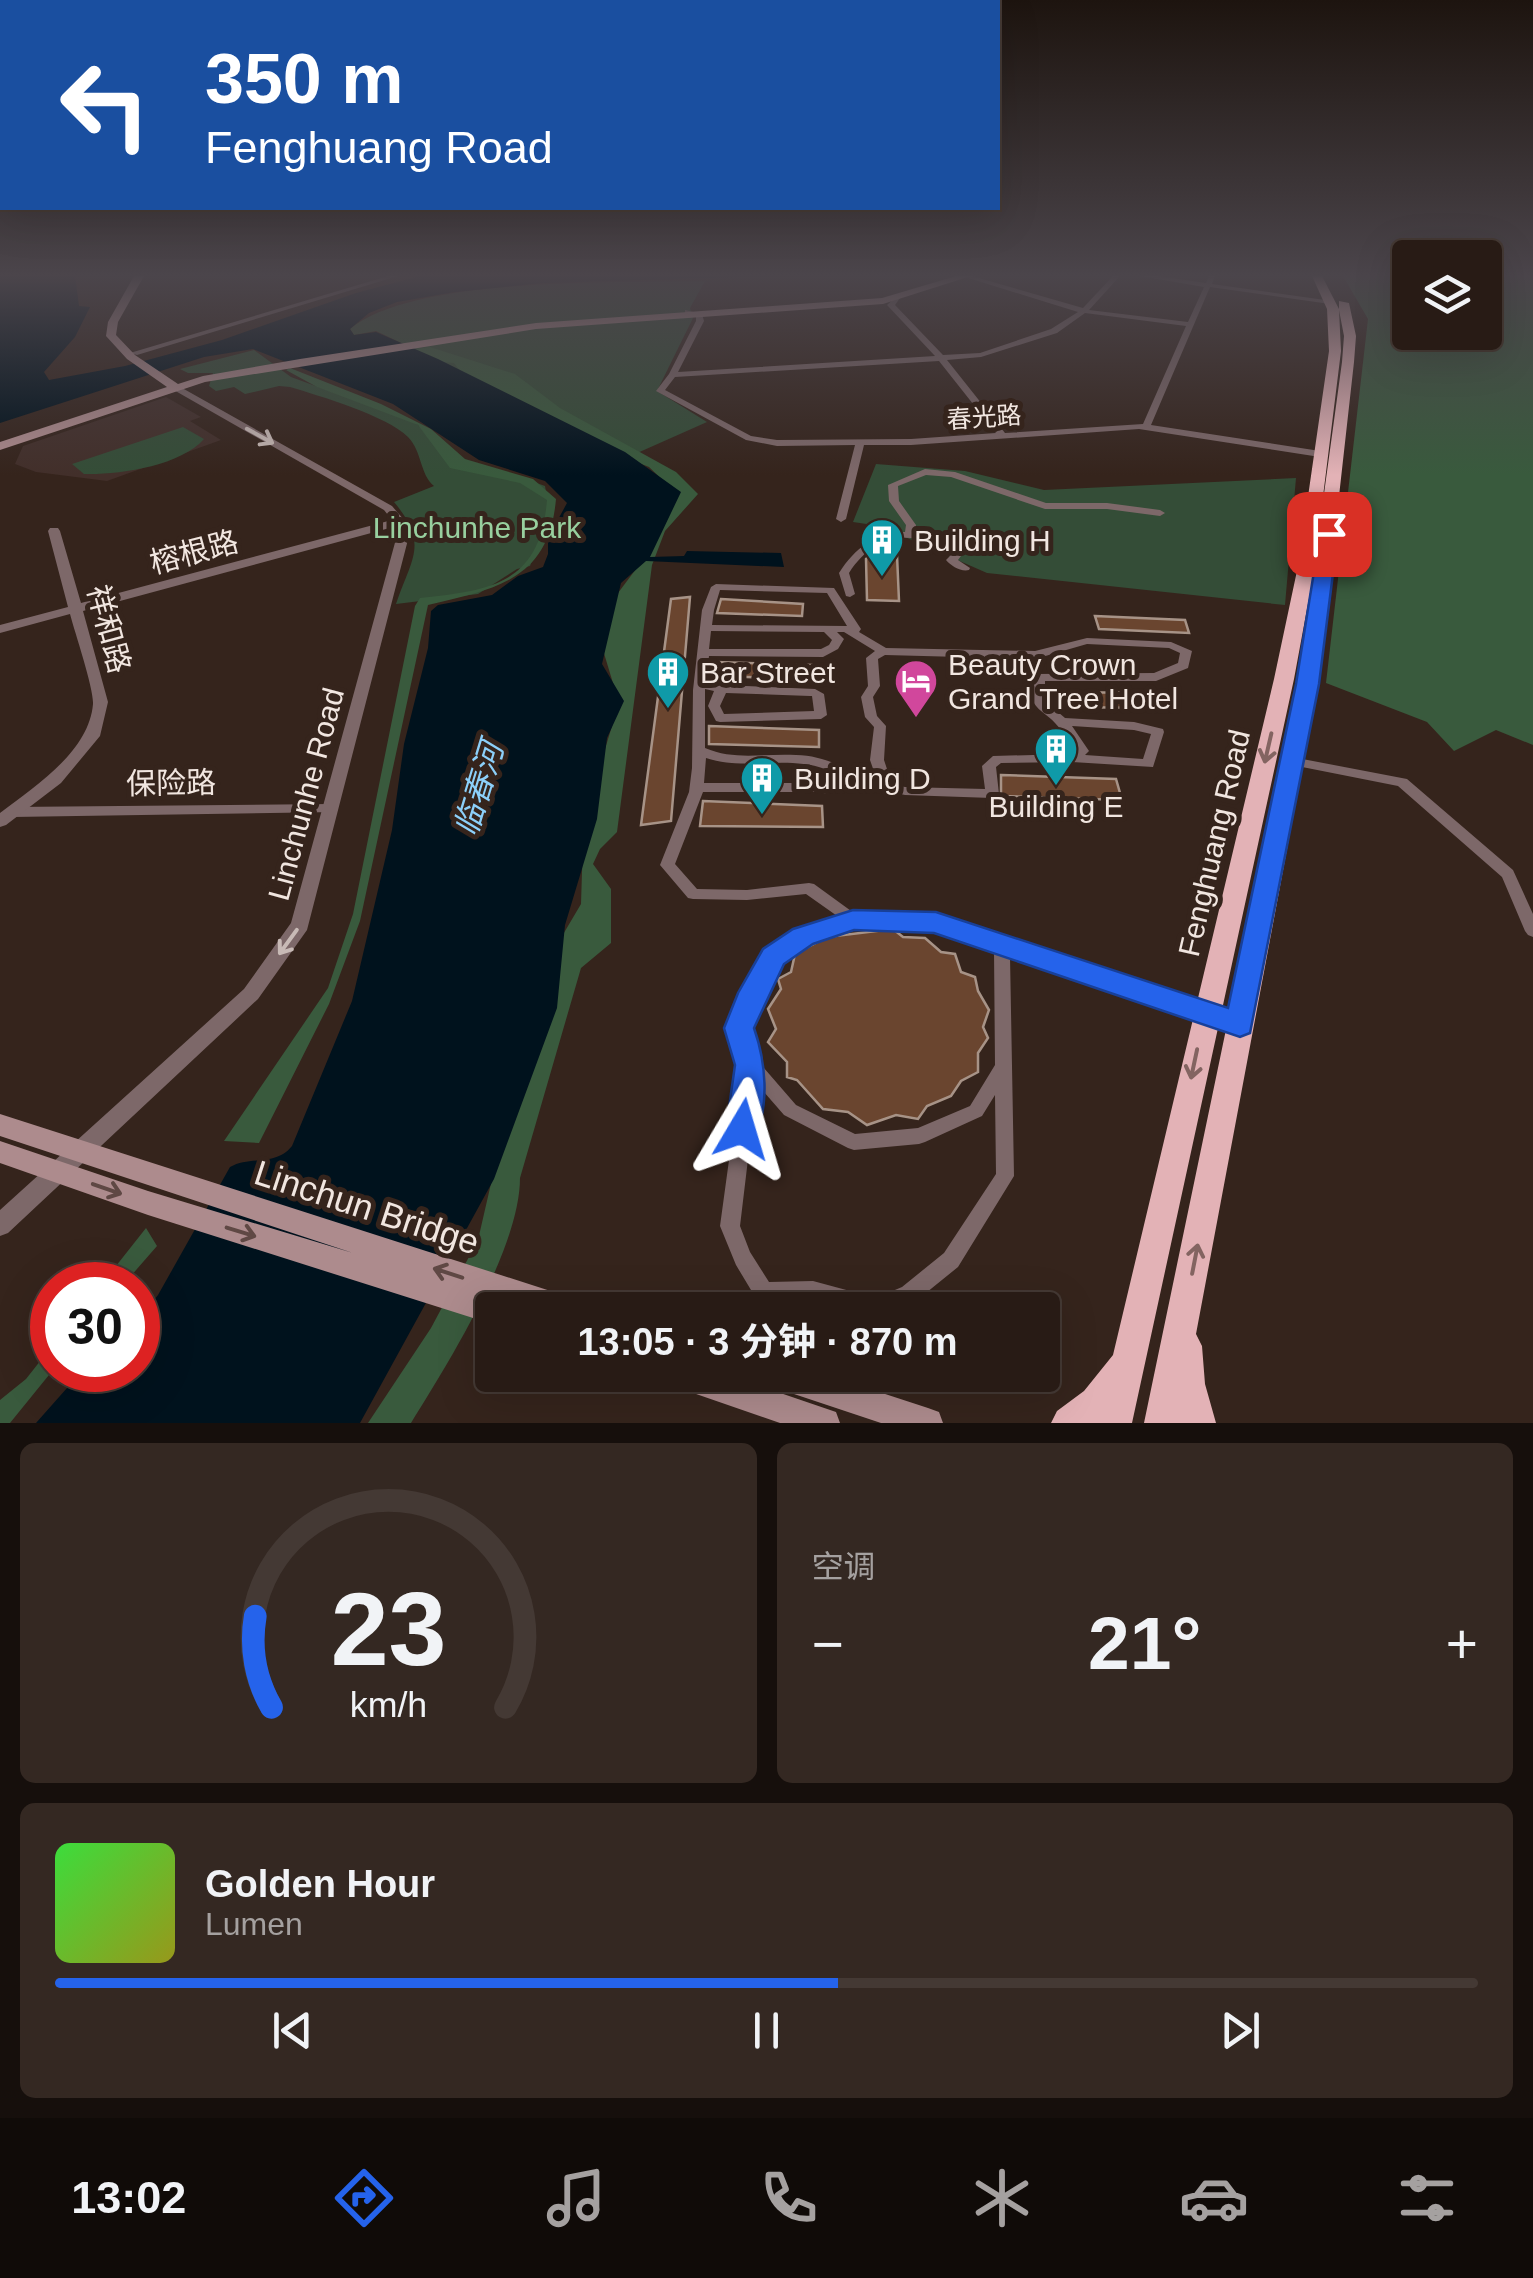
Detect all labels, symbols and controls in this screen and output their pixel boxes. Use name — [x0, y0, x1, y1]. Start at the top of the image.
icon: left — [40, 40, 170, 170]
text: 350 m — [205, 40, 403, 118]
text: Fenghuang Road — [205, 122, 553, 173]
map controls — [1392, 240, 1502, 350]
button: layers — [1392, 240, 1502, 350]
street label: 春光路 — [946, 400, 1022, 434]
one-way arrow — [245, 426, 274, 446]
pin — [1287, 492, 1372, 577]
icon: arrive — [1302, 507, 1357, 562]
park label: Linchunhe Park — [373, 511, 582, 544]
building icon: Building H — [859, 517, 905, 578]
street label: 榕根路 — [146, 524, 242, 580]
place label: Building H — [914, 524, 1051, 557]
street label: 祥和路 — [81, 581, 137, 677]
place label: Beauty Crown Grand Tree Hotel — [948, 648, 1178, 715]
building icon: Bar Street — [645, 649, 691, 710]
place label: Bar Street — [700, 656, 836, 689]
hotel icon: Beauty Crown Grand Tree Hotel — [893, 658, 939, 719]
street label: Linchunhe Road — [262, 684, 350, 904]
building icon: Building E — [1033, 726, 1079, 787]
street label: Fenghuang Road — [1172, 726, 1256, 960]
one-way arrow — [1258, 731, 1276, 763]
water label: 临春河 — [448, 732, 512, 840]
building icon: Building D — [739, 755, 785, 816]
place label: Building D — [794, 762, 931, 795]
street label: 保险路 — [126, 766, 216, 800]
place label: Building E — [988, 790, 1124, 823]
one-way arrow — [278, 928, 299, 955]
one-way arrow — [1183, 1047, 1202, 1079]
position arrow — [690, 1077, 794, 1181]
street label: Linchun Bridge — [250, 1152, 484, 1262]
one-way arrow — [90, 1182, 122, 1200]
one-way arrow — [224, 1224, 256, 1242]
one-way arrow — [1186, 1243, 1205, 1275]
speed limit sign: 30 — [30, 1262, 160, 1392]
one-way arrow — [432, 1262, 464, 1280]
text: 13:05 · 3 分钟 · 870 m — [577, 1321, 958, 1363]
text: 空调 — [812, 1549, 876, 1585]
text: 23 — [330, 1571, 446, 1687]
text: 21° — [1088, 1601, 1201, 1685]
text: − — [812, 1613, 844, 1675]
text: + — [1446, 1613, 1478, 1675]
text: km/h — [350, 1685, 427, 1725]
text: Golden Hour — [205, 1863, 435, 1905]
text: Lumen — [205, 1906, 303, 1942]
icon: previous — [265, 2003, 320, 2058]
icon: pause — [739, 2003, 794, 2058]
icon: next — [1213, 2003, 1268, 2058]
icon: directions — [329, 2163, 399, 2233]
icon: music — [541, 2163, 611, 2233]
icon: phone — [754, 2163, 824, 2233]
icon: climate — [967, 2163, 1037, 2233]
icon: car — [1179, 2163, 1249, 2233]
icon: filters — [1392, 2163, 1462, 2233]
text: 13:02 — [71, 2172, 186, 2223]

